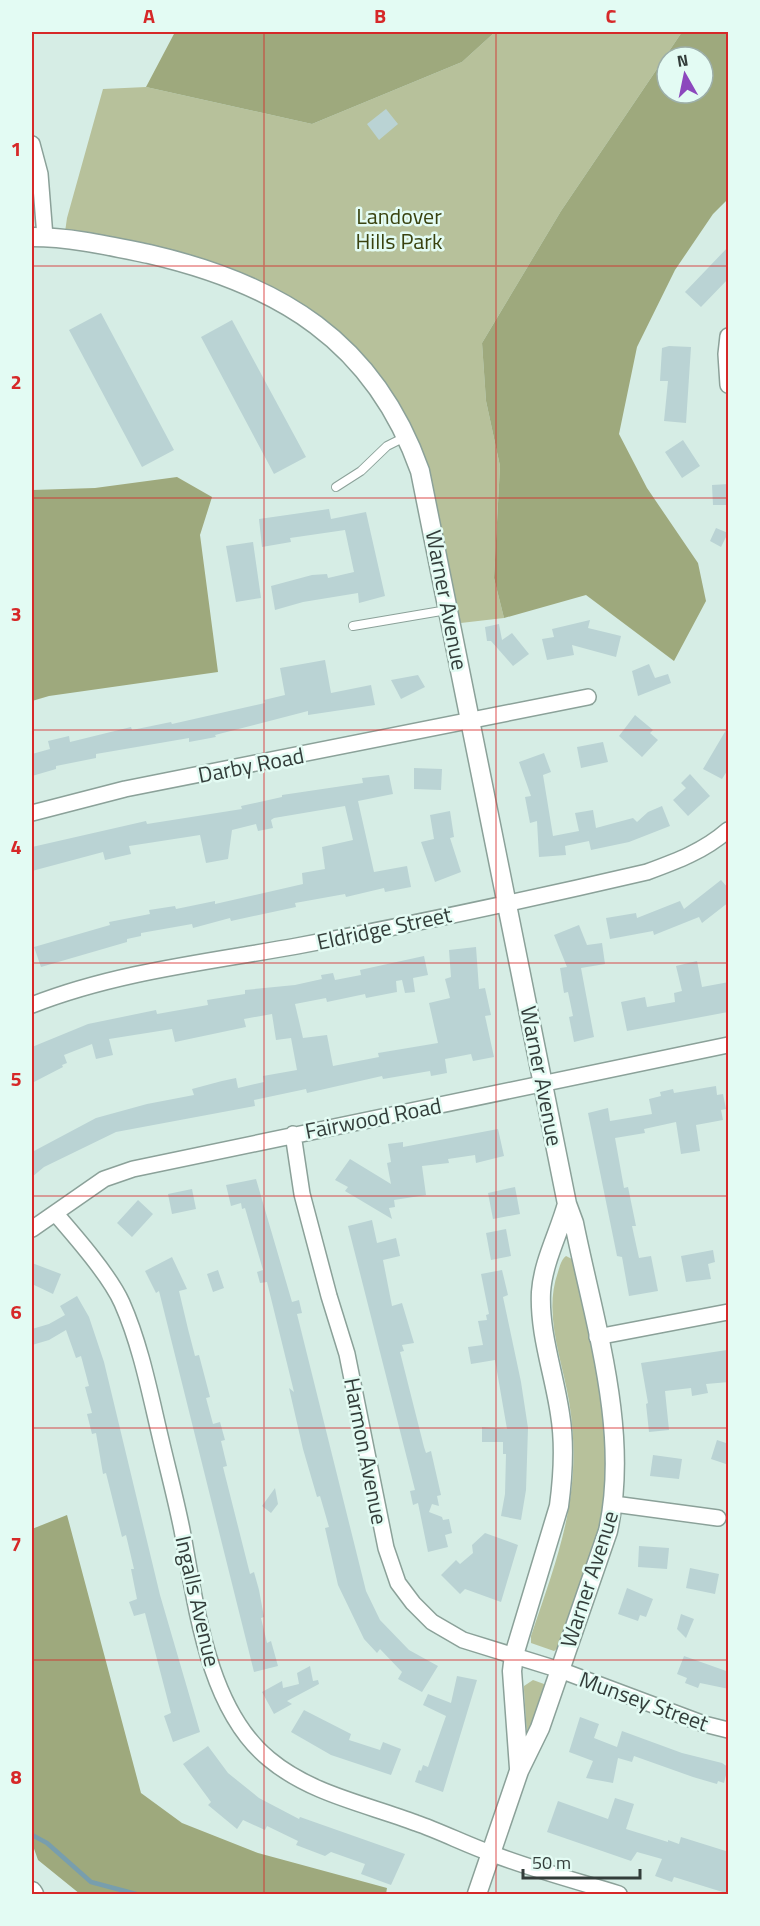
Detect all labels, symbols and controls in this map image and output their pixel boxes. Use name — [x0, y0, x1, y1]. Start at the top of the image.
text: A — [143, 0, 155, 31]
text: B — [374, 0, 386, 31]
text: C — [606, 0, 617, 31]
north arrow — [655, 45, 715, 105]
text: N — [675, 47, 690, 73]
text: 1 — [10, 133, 22, 164]
park label: Landover Hills Park — [355, 199, 443, 258]
text: 2 — [10, 366, 22, 397]
street label: Warner Avenue — [417, 527, 477, 673]
text: 3 — [10, 598, 22, 629]
street label: Darby Road — [195, 738, 307, 792]
text: 4 — [10, 831, 22, 862]
street label: Eldridge Street — [313, 897, 455, 959]
street label: Warner Avenue — [512, 1003, 572, 1149]
text: 5 — [10, 1063, 22, 1094]
street label: Fairwood Road — [302, 1088, 444, 1148]
text: 6 — [10, 1296, 22, 1327]
street label: Harmon Avenue — [335, 1375, 397, 1527]
street label: Warner Avenue — [551, 1506, 627, 1652]
text: 7 — [10, 1528, 22, 1559]
street label: Ingalls Avenue — [166, 1532, 230, 1670]
street label: Munsey Street — [575, 1662, 714, 1740]
text: 8 — [10, 1761, 22, 1792]
scale bar — [523, 1842, 640, 1880]
text: 50 m — [532, 1849, 571, 1876]

